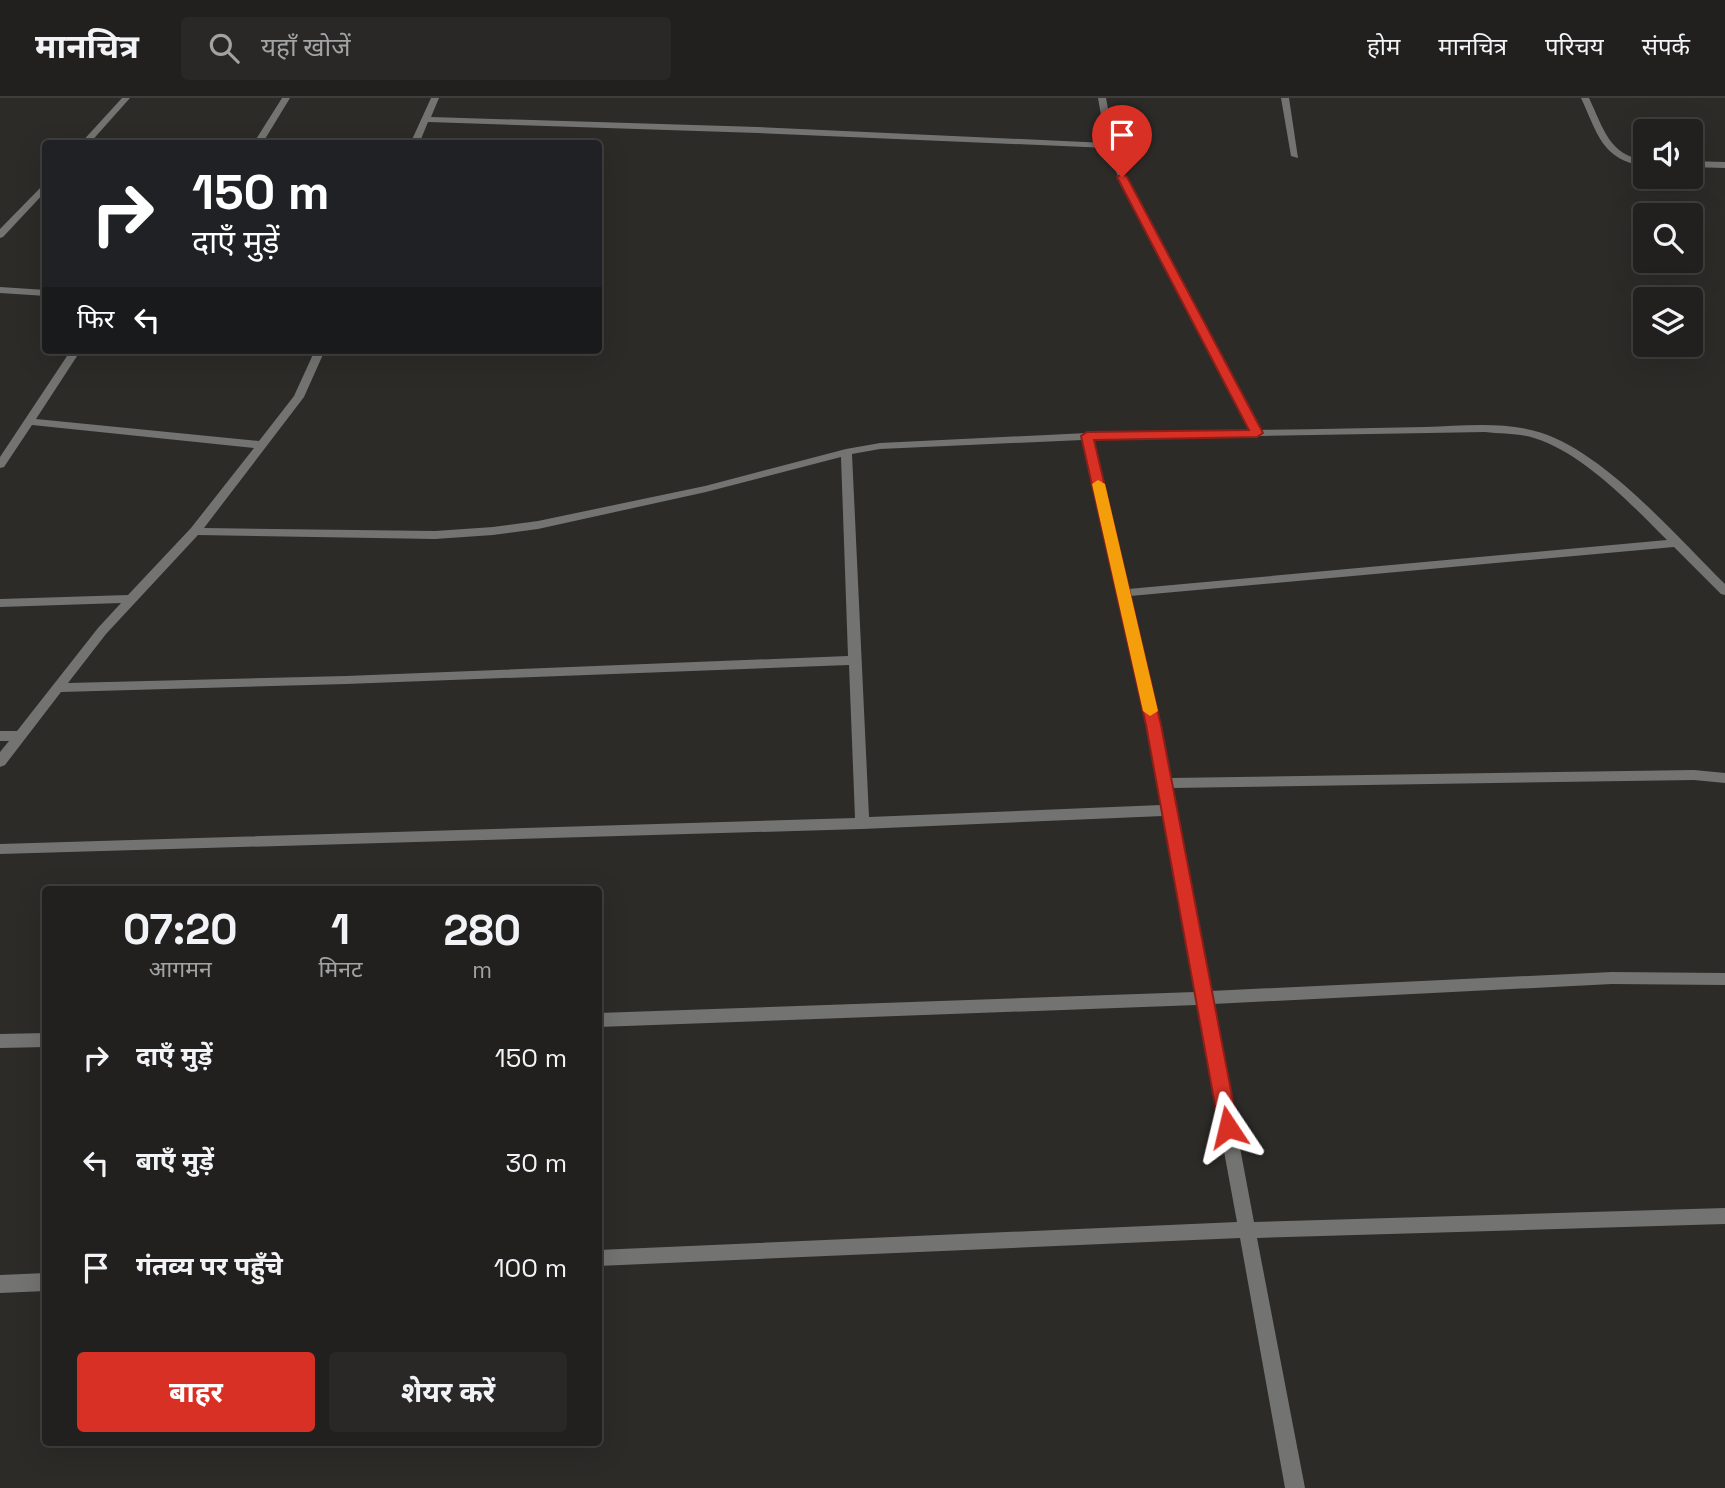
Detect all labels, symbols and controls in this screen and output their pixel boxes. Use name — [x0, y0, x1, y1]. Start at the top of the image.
search box — [181, 17, 671, 80]
text: मानचित्र — [35, 26, 139, 68]
icon: search — [205, 29, 243, 67]
text: यहाँ खोजें — [261, 30, 351, 64]
text: होम — [1367, 31, 1400, 62]
text: मानचित्र — [1438, 31, 1507, 62]
text: परिचय — [1545, 31, 1604, 62]
text: संपर्क — [1642, 31, 1690, 62]
pin — [1092, 105, 1152, 177]
icon: arrive — [1103, 116, 1141, 154]
map controls — [1633, 119, 1703, 357]
button: sound — [1633, 119, 1703, 189]
text: 150 m — [192, 161, 330, 223]
icon: right — [77, 168, 168, 259]
button: search — [1633, 203, 1703, 273]
text: दाएँ मुड़ें — [192, 222, 279, 262]
button: layers — [1633, 287, 1703, 357]
icon: left — [128, 301, 166, 339]
text: फिर — [77, 302, 114, 336]
text: 07:20 — [123, 903, 237, 956]
text: 1 — [331, 903, 350, 956]
text: 280 — [444, 904, 521, 957]
text: आगमन — [149, 954, 212, 984]
text: मिनट — [318, 954, 363, 984]
text: m — [472, 955, 492, 985]
icon: right — [77, 1039, 115, 1077]
text: दाएँ मुड़ें — [136, 1039, 212, 1073]
text: 150 m — [495, 1041, 567, 1075]
position arrow — [1191, 1090, 1265, 1164]
icon: left — [77, 1144, 115, 1182]
text: बाएँ मुड़ें — [136, 1144, 214, 1178]
text: 30 m — [506, 1146, 567, 1180]
icon: arrive — [77, 1249, 115, 1287]
text: गंतव्य पर पहुँचे — [136, 1249, 283, 1283]
text: 100 m — [494, 1251, 567, 1285]
button: बाहर — [77, 1352, 315, 1432]
button: शेयर करें — [329, 1352, 567, 1432]

